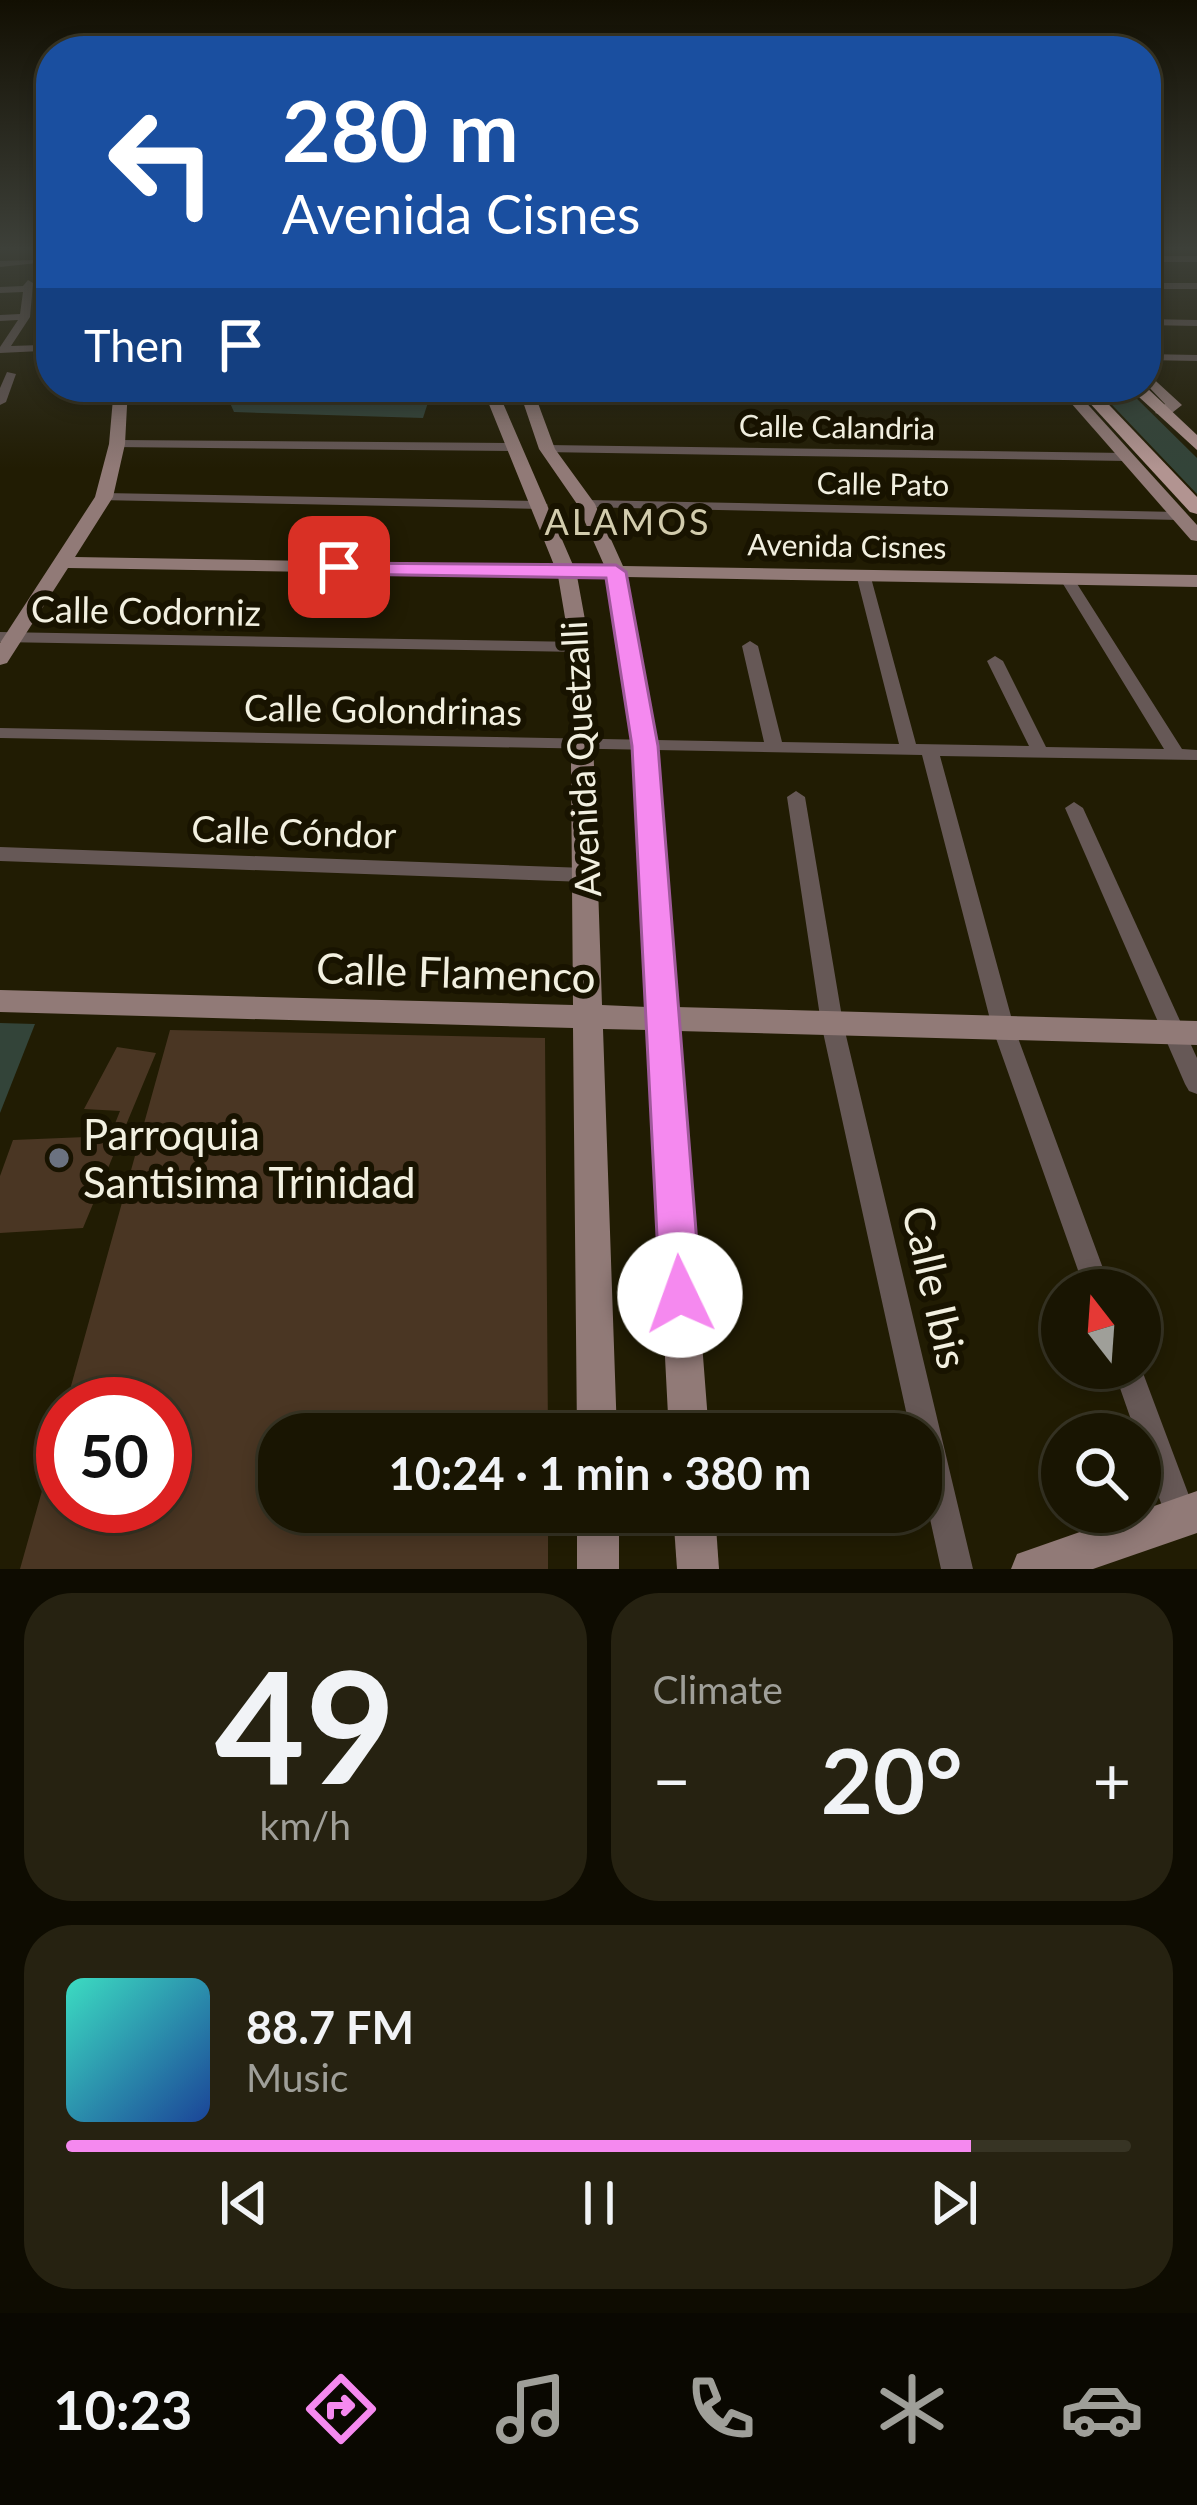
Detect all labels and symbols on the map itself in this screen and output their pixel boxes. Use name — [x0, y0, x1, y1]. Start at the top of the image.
street label: Calle Calandria — [739, 406, 935, 446]
street label: Calle Pato — [816, 464, 950, 502]
district label: ALAMOS — [544, 499, 712, 543]
pin — [288, 516, 390, 618]
street label: Avenida Cisnes — [747, 525, 947, 565]
street label: Calle Codorniz — [31, 586, 261, 634]
street label: Avenida Quetzalli — [551, 620, 609, 898]
street label: Calle Golondrinas — [244, 685, 522, 733]
street label: Calle Cóndor — [191, 805, 397, 857]
street label: Calle Flamenco — [315, 942, 597, 1002]
place label: Parroquia Santisima Trinidad — [83, 1109, 416, 1207]
marker: Parroquia Santisima Trinidad — [46, 1145, 72, 1171]
street label: Calle Ibis — [893, 1201, 979, 1373]
position arrow — [617, 1232, 743, 1358]
north arrow — [1041, 1269, 1161, 1389]
speed limit sign: 50 — [36, 1377, 192, 1533]

